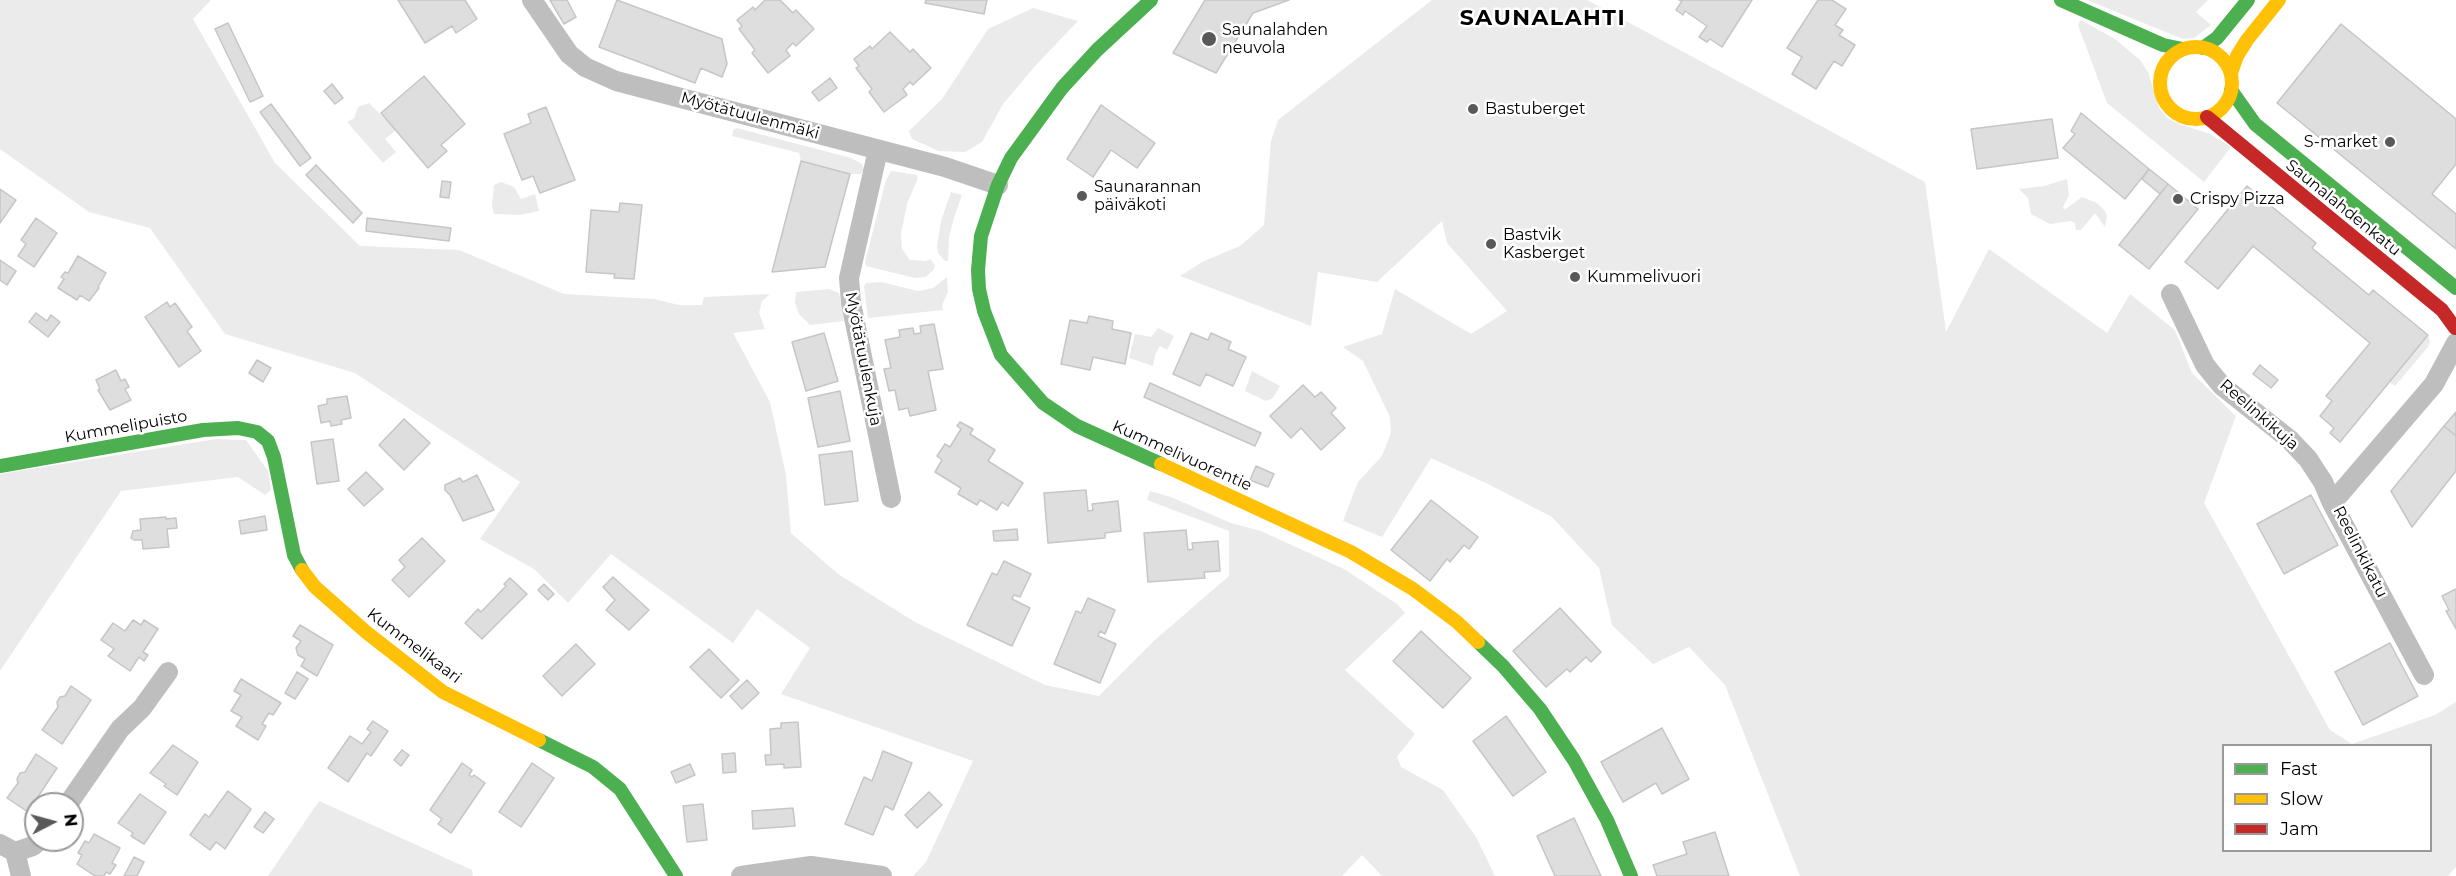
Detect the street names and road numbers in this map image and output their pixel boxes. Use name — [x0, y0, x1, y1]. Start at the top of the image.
street label: Myötätuulenmäki — [679, 88, 821, 144]
street label: Saunalahdenkatu — [2282, 156, 2404, 260]
street label: Myötätuulenkuja — [841, 290, 885, 428]
street label: Reelinkikuja — [2216, 376, 2302, 454]
street label: Kummelipuisto — [63, 407, 189, 447]
street label: Kummelivuorentie — [1109, 417, 1255, 495]
street label: Reelinkikatu — [2329, 503, 2391, 601]
street label: Kummelikaari — [363, 604, 465, 688]

